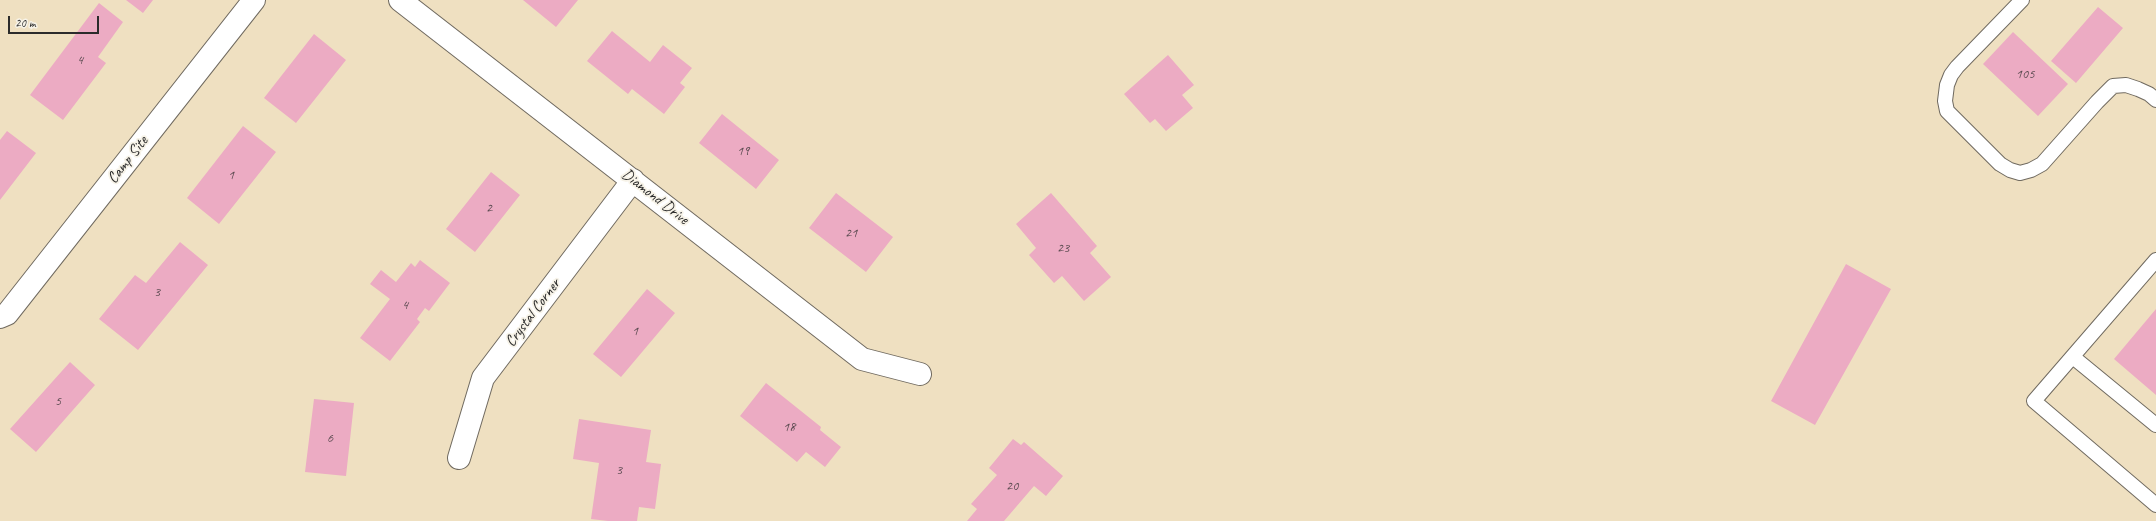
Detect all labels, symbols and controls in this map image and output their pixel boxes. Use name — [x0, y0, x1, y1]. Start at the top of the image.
scale bar — [10, 8, 101, 34]
text: 20 m — [15, 15, 35, 31]
house number: 4 — [77, 52, 83, 68]
house number: 105 — [2016, 66, 2034, 82]
street label: Camp Site — [104, 132, 152, 188]
house number: 19 — [737, 143, 749, 159]
street label: Diamond Drive — [618, 165, 692, 229]
house number: 1 — [228, 167, 234, 183]
house number: 2 — [486, 200, 492, 216]
house number: 21 — [845, 225, 857, 241]
house number: 23 — [1057, 240, 1069, 256]
street label: Crystal Corner — [501, 275, 565, 351]
house number: 3 — [154, 284, 160, 300]
house number: 4 — [402, 297, 408, 313]
house number: 1 — [632, 323, 638, 339]
house number: 5 — [55, 393, 61, 409]
house number: 18 — [783, 419, 795, 435]
house number: 6 — [327, 430, 333, 446]
house number: 3 — [616, 462, 622, 478]
house number: 20 — [1006, 478, 1018, 494]

